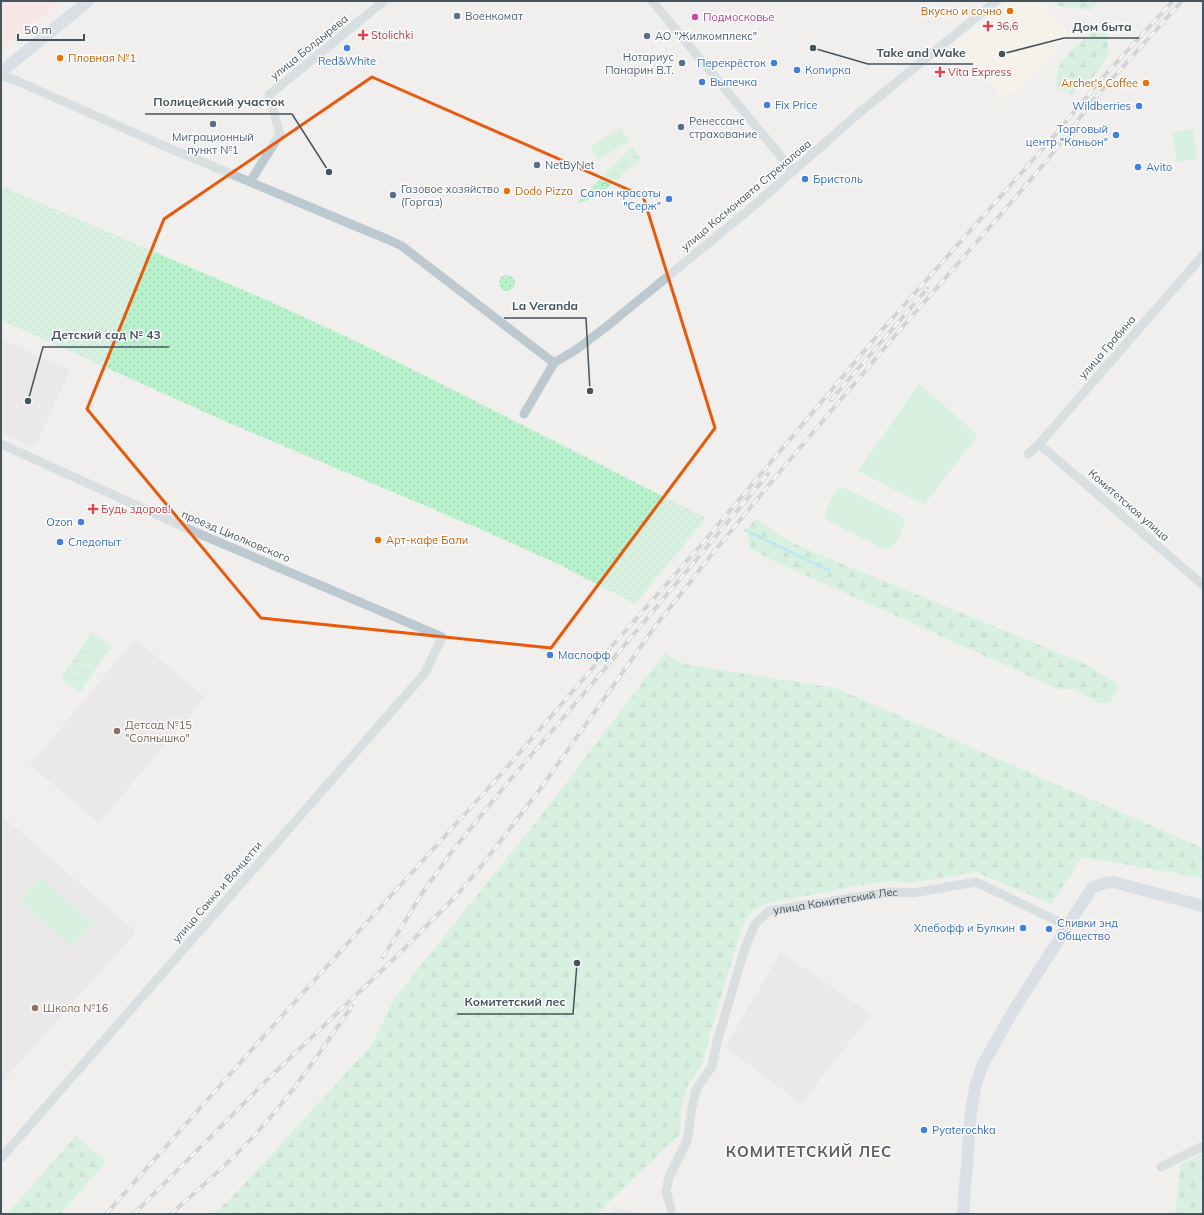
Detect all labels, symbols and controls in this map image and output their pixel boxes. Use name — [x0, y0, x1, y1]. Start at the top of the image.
place label: Вкусно и сочно — [921, 4, 1002, 18]
marker: Вкусно и сочно — [1005, 6, 1015, 16]
place label: Военкомат — [465, 9, 523, 23]
place label: Подмосковье — [703, 10, 774, 24]
street label: улица Болдырева — [267, 11, 351, 83]
marker: Военкомат — [452, 11, 462, 21]
marker: Подмосковье — [690, 12, 700, 22]
callout: Дом быта — [1064, 14, 1139, 38]
scale bar — [18, 16, 84, 42]
place label: 36,6 — [996, 19, 1019, 33]
text: Дом быта — [1073, 19, 1131, 34]
marker: 36,6 — [983, 21, 993, 31]
text: 50 m — [24, 22, 52, 37]
place label: Stolichki — [371, 28, 413, 42]
place label: АО "Жилкомплекс" — [655, 29, 757, 43]
marker: Stolichki — [358, 30, 368, 40]
marker: АО "Жилкомплекс" — [642, 31, 652, 41]
callout: Take and Wake — [868, 40, 973, 64]
marker: Red&White — [342, 43, 352, 53]
text: Take and Wake — [877, 45, 966, 60]
place label: Нотариус Панарин В.Т. — [605, 50, 674, 77]
place label: Пловная №1 — [68, 51, 136, 65]
marker: Пловная №1 — [55, 53, 65, 63]
place label: Red&White — [318, 54, 376, 68]
place label: Перекрёсток — [697, 56, 766, 70]
marker: Нотариус Панарин В.Т. — [677, 58, 687, 68]
marker: Перекрёсток — [769, 58, 779, 68]
place label: Копирка — [805, 63, 851, 77]
marker: Копирка — [792, 65, 802, 75]
place label: Vita Express — [948, 65, 1011, 79]
marker: Vita Express — [935, 67, 945, 77]
place label: Выпечка — [710, 75, 757, 89]
place label: Archer's Coffee — [1061, 76, 1138, 90]
marker: Выпечка — [697, 77, 707, 87]
marker: Archer's Coffee — [1141, 78, 1151, 88]
callout: Полицейский участок — [145, 90, 292, 114]
text: Полицейский участок — [153, 94, 285, 109]
place label: Fix Price — [775, 98, 818, 112]
place label: Wildberries — [1072, 99, 1131, 113]
marker: Fix Price — [762, 100, 772, 110]
marker: Wildberries — [1134, 101, 1144, 111]
place label: Ренессанс страхование — [689, 114, 757, 141]
marker: Миграционный пункт №1 — [208, 119, 218, 129]
marker: Ренессанс страхование — [676, 122, 686, 132]
place label: Торговый центр "Каньон" — [1026, 122, 1108, 149]
place label: Миграционный пункт №1 — [172, 130, 254, 157]
marker: Торговый центр "Каньон" — [1111, 130, 1121, 140]
street label: улица Космонавта Стрекалова — [678, 136, 814, 254]
place label: NetByNet — [545, 158, 595, 172]
marker: NetByNet — [532, 160, 542, 170]
place label: Avito — [1146, 160, 1172, 174]
marker: Avito — [1133, 162, 1143, 172]
place label: Бристоль — [813, 172, 863, 186]
marker: Бристоль — [800, 174, 810, 184]
place label: Газовое хозяйство (Горгаз) — [401, 182, 499, 209]
place label: Dodo Pizza — [515, 184, 573, 198]
marker: Dodo Pizza — [502, 186, 512, 196]
place label: Салон красоты "Серж" — [580, 186, 661, 213]
marker: Газовое хозяйство (Горгаз) — [388, 190, 398, 200]
marker: Салон красоты "Серж" — [664, 194, 674, 204]
callout: La Veranda — [504, 294, 586, 318]
text: La Veranda — [512, 298, 578, 313]
street label: улица Грабина — [1076, 312, 1138, 382]
callout: Детский сад № 43 — [43, 323, 169, 347]
text: Детский сад № 43 — [51, 327, 161, 342]
street label: Комитетская улица — [1086, 466, 1172, 544]
place label: Будь здоров! — [101, 502, 170, 516]
marker: Будь здоров! — [88, 504, 98, 514]
street label: проезд Циолковского — [180, 507, 292, 565]
place label: Ozon — [46, 515, 73, 529]
marker: Ozon — [76, 517, 86, 527]
place label: Арт-кафе Бали — [386, 533, 468, 547]
place label: Следопыт — [68, 535, 121, 549]
marker: Арт-кафе Бали — [373, 535, 383, 545]
marker: Следопыт — [55, 537, 65, 547]
place label: Маслофф — [558, 648, 611, 662]
marker: Маслофф — [545, 650, 555, 660]
place label: Детсад №15 "Солнышко" — [125, 718, 192, 745]
marker: Детсад №15 "Солнышко" — [112, 726, 122, 736]
street label: улица Сакко и Ванцетти — [169, 838, 265, 946]
street label: улица Комитетский Лес — [772, 885, 899, 917]
place label: Сливки энд Общество — [1057, 916, 1118, 943]
place label: Хлебофф и Булкин — [914, 921, 1015, 935]
marker: Хлебофф и Булкин — [1018, 923, 1028, 933]
marker: Сливки энд Общество — [1044, 924, 1054, 934]
callout: Комитетский лес — [457, 990, 573, 1014]
text: Комитетский лес — [465, 994, 565, 1009]
place label: Школа №16 — [43, 1001, 109, 1015]
marker: Школа №16 — [30, 1003, 40, 1013]
place label: Pyaterochka — [932, 1123, 996, 1137]
marker: Pyaterochka — [919, 1125, 929, 1135]
district label: КОМИТЕТСКИЙ ЛЕС — [726, 1142, 892, 1161]

